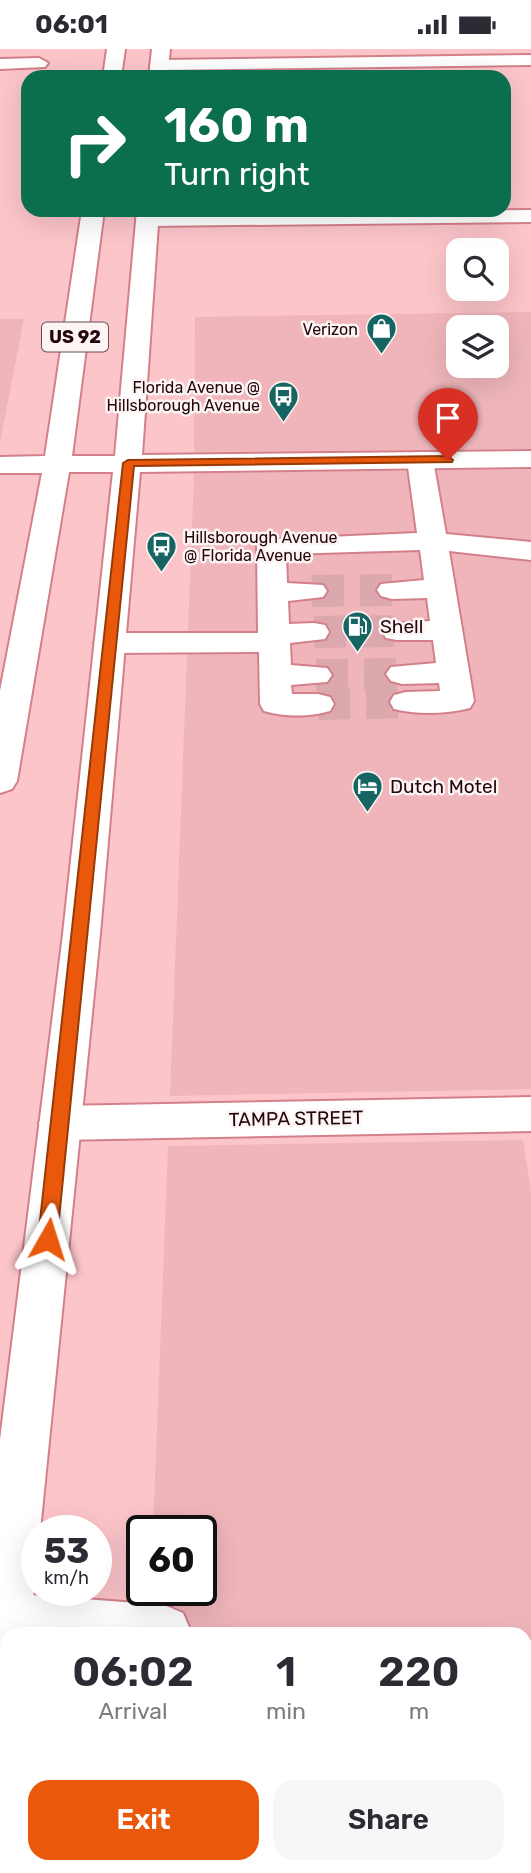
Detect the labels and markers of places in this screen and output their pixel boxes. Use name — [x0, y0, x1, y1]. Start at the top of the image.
shop icon: Verizon — [364, 312, 398, 356]
place label: Verizon — [303, 320, 358, 339]
place label: Florida Avenue @ Hillsborough Avenue — [106, 378, 260, 415]
bus stop icon: Florida Avenue @ Hillsborough Avenue — [266, 379, 300, 423]
pin — [418, 388, 478, 460]
place label: Hillsborough Avenue @ Florida Avenue — [184, 528, 338, 565]
bus stop icon: Hillsborough Avenue @ Florida Avenue — [144, 529, 178, 573]
fuel station icon: Shell — [340, 609, 374, 653]
place label: Shell — [380, 615, 423, 638]
hotel icon: Dutch Motel — [350, 769, 384, 813]
place label: Dutch Motel — [390, 775, 497, 798]

